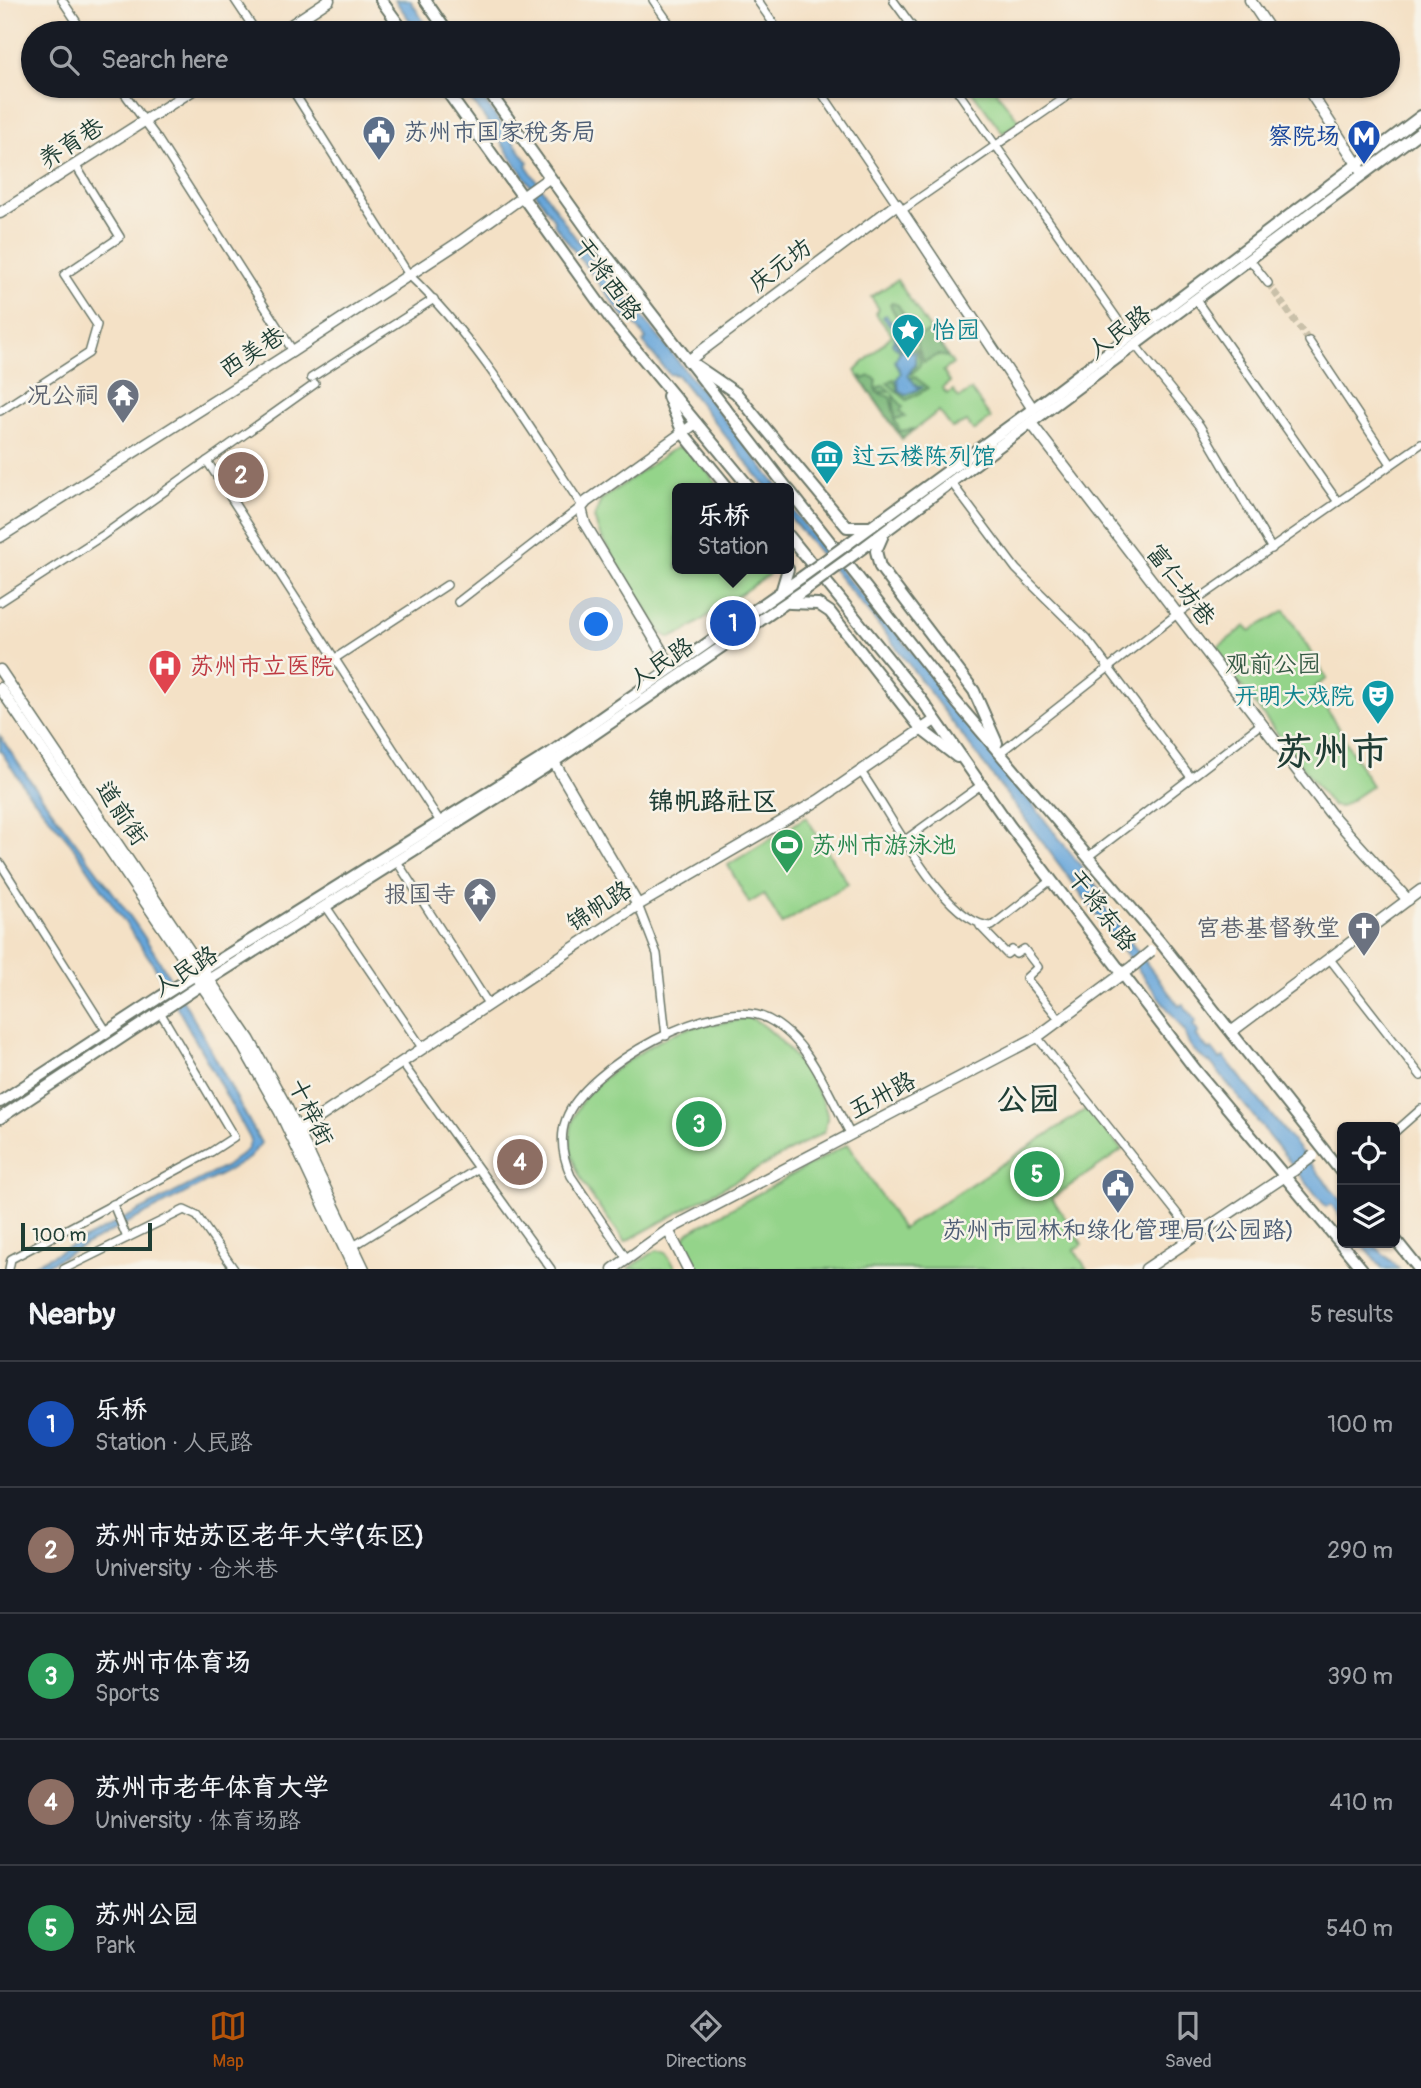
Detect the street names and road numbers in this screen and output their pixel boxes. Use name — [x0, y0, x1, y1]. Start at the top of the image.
street label: 养育巷 — [33, 112, 109, 175]
street label: 干将西路 — [568, 232, 648, 327]
street label: 庆元坊 — [743, 232, 818, 299]
street label: 人民路 — [1082, 299, 1157, 366]
street label: 西美巷 — [214, 321, 290, 384]
street label: 富仁坊巷 — [1140, 539, 1222, 632]
street label: 人民路 — [623, 631, 699, 696]
street label: 道前街 — [89, 775, 154, 851]
street label: 干将东路 — [1061, 864, 1143, 957]
street label: 锦帆路 — [561, 875, 637, 938]
street label: 人民路 — [147, 940, 223, 1003]
street label: 五卅路 — [844, 1066, 921, 1125]
street label: 十梓街 — [282, 1074, 339, 1151]

